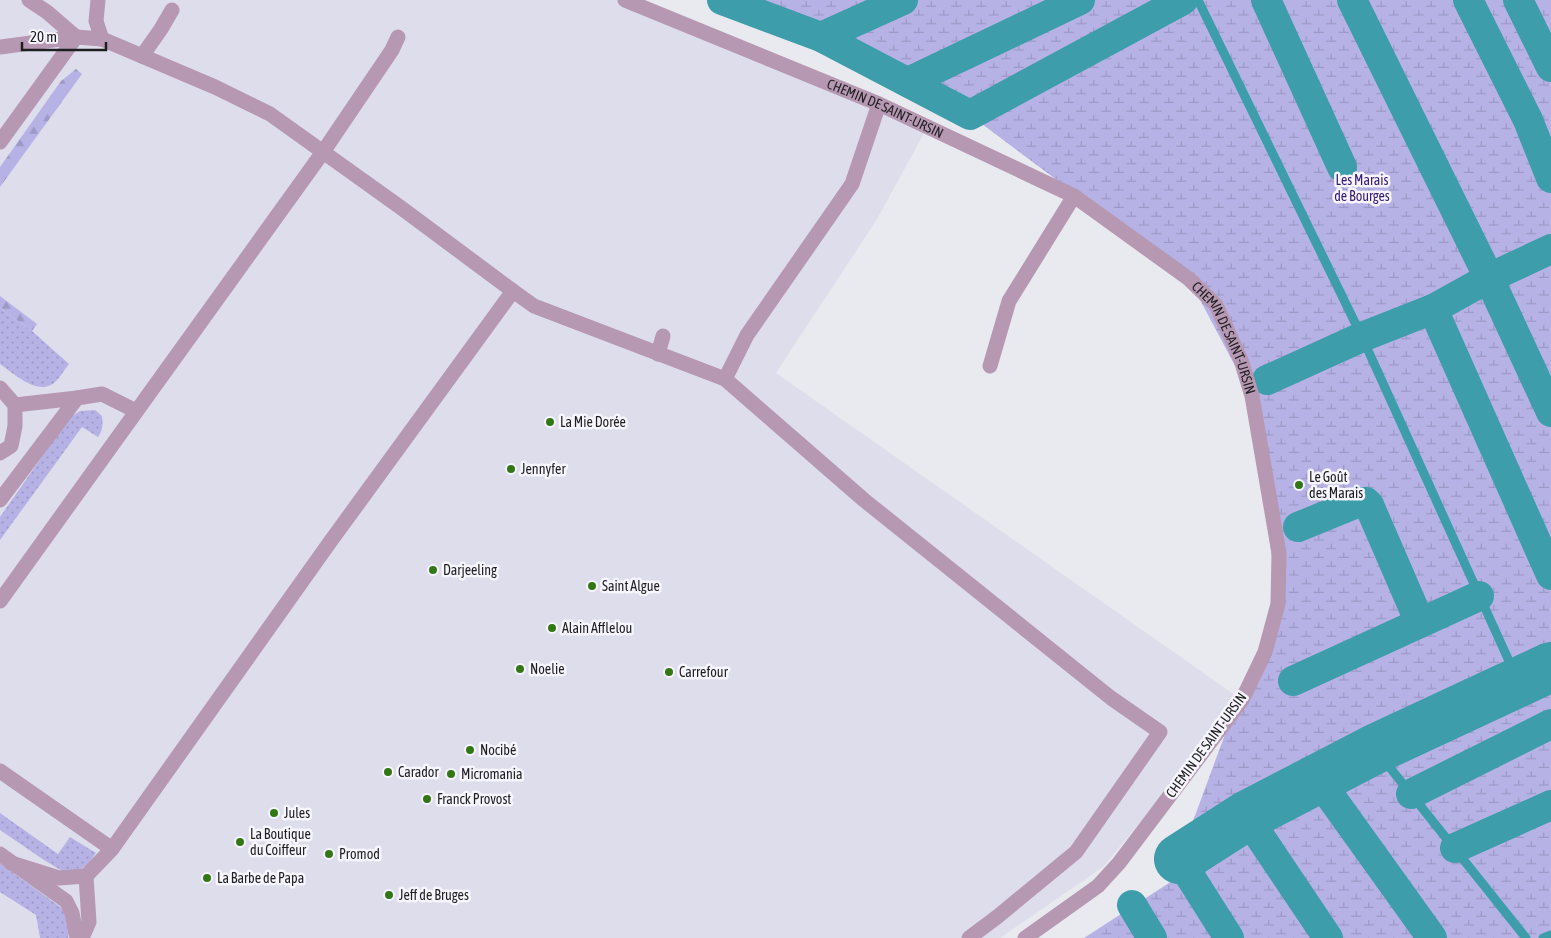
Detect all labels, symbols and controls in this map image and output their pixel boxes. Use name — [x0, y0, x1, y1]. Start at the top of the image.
scale bar — [22, 20, 106, 52]
text: 20 m — [30, 28, 57, 45]
street label: CHEMIN DE SAINT-URSIN — [825, 76, 946, 141]
park label: Les Marais de Bourges — [1334, 172, 1390, 204]
street label: CHEMIN DE SAINT-URSIN — [1189, 278, 1259, 396]
place label: La Mie Dorée — [560, 414, 626, 430]
marker: La Mie Dorée — [544, 416, 556, 428]
place label: Jennyfer — [521, 461, 566, 477]
marker: Jennyfer — [505, 463, 517, 475]
place label: Le Goût des Marais — [1309, 469, 1363, 501]
marker: Le Goût des Marais — [1293, 479, 1305, 491]
place label: Darjeeling — [443, 562, 497, 578]
marker: Darjeeling — [427, 564, 439, 576]
place label: Saint Algue — [602, 578, 660, 594]
marker: Saint Algue — [586, 580, 598, 592]
place label: Alain Afflelou — [562, 620, 632, 636]
marker: Alain Afflelou — [546, 622, 558, 634]
place label: Noelie — [530, 661, 564, 677]
marker: Noelie — [514, 663, 526, 675]
place label: Carrefour — [679, 664, 729, 680]
marker: Carrefour — [663, 666, 675, 678]
street label: CHEMIN DE SAINT-URSIN — [1163, 689, 1249, 801]
place label: Nocibé — [480, 742, 516, 758]
marker: Nocibé — [464, 744, 476, 756]
place label: Carador — [398, 764, 439, 780]
marker: Carador — [382, 766, 394, 778]
place label: Micromania — [461, 766, 523, 782]
marker: Micromania — [445, 768, 457, 780]
place label: Franck Provost — [437, 791, 511, 807]
marker: Franck Provost — [421, 793, 433, 805]
place label: Jules — [284, 805, 310, 821]
marker: Jules — [268, 807, 280, 819]
place label: La Boutique du Coiffeur — [250, 826, 311, 858]
marker: La Boutique du Coiffeur — [234, 836, 246, 848]
place label: Promod — [339, 846, 380, 862]
marker: Promod — [323, 848, 335, 860]
place label: La Barbe de Papa — [217, 870, 304, 886]
marker: La Barbe de Papa — [201, 872, 213, 884]
place label: Jeff de Bruges — [399, 887, 469, 903]
marker: Jeff de Bruges — [383, 889, 395, 901]

